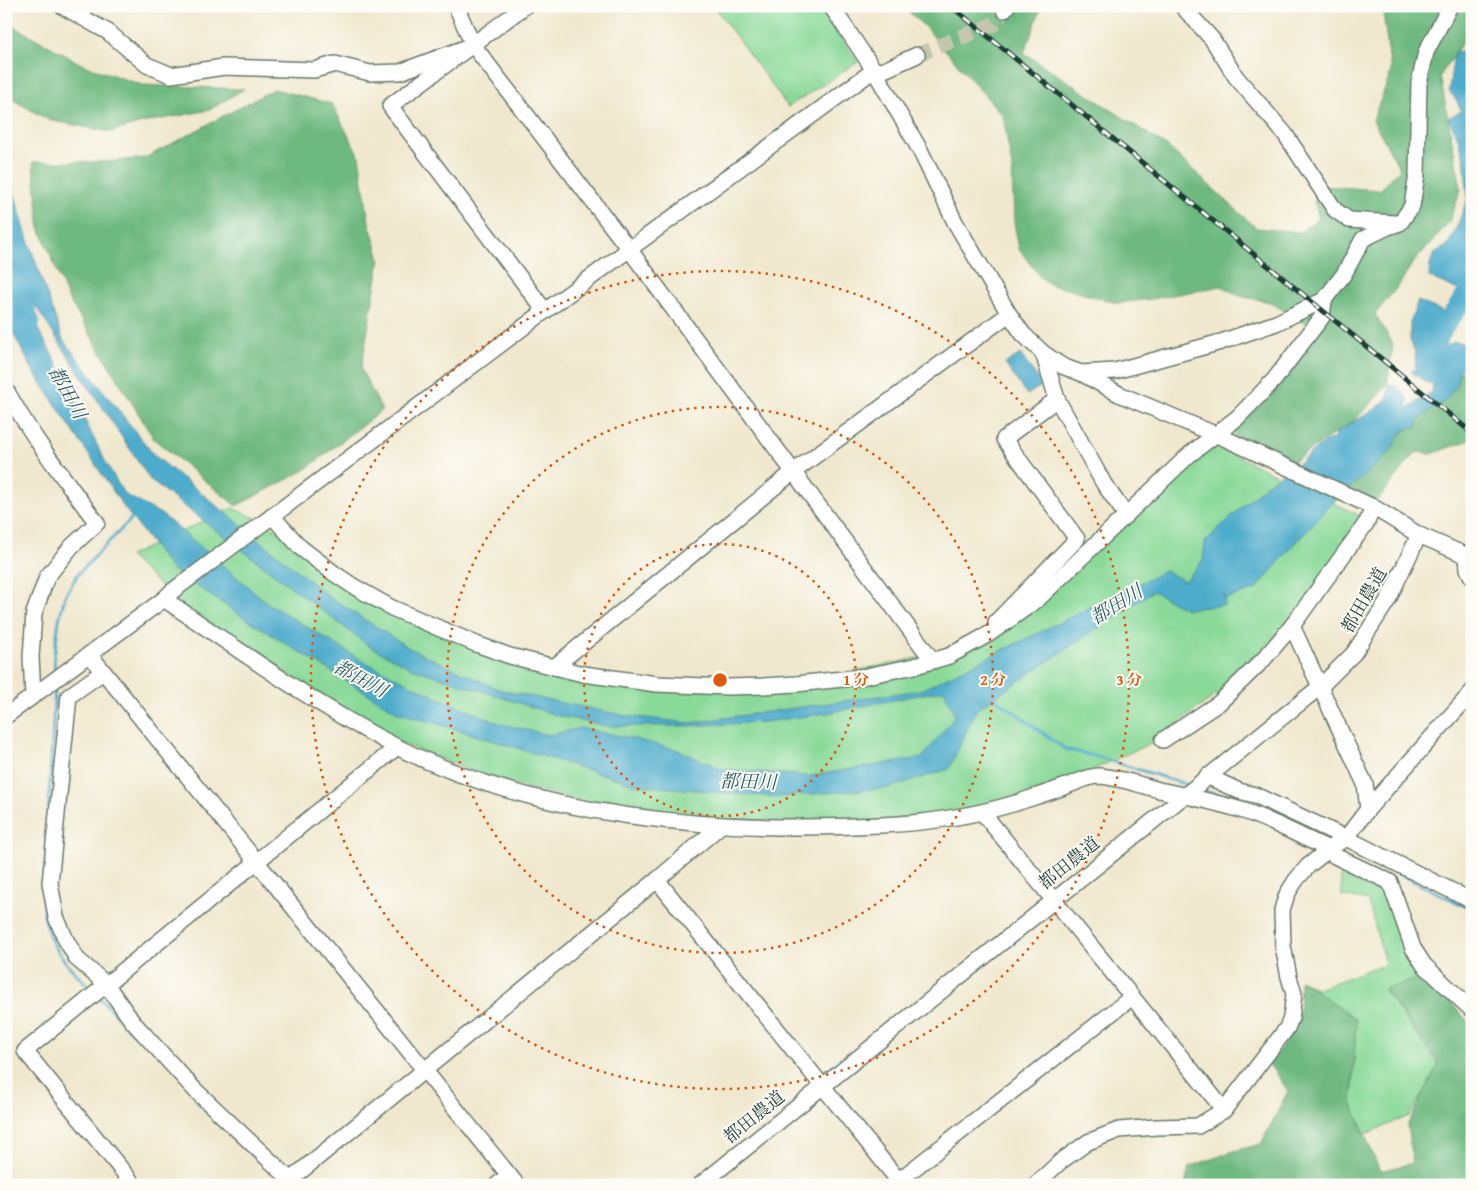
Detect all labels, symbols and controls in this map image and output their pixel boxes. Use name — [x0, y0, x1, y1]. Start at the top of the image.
water label: 都田川 — [42, 360, 95, 425]
street label: 都田農道 — [1334, 562, 1393, 638]
water label: 都田川 — [1084, 576, 1149, 631]
water label: 都田川 — [329, 652, 394, 705]
text: 1 分 — [843, 669, 869, 690]
text: 2 分 — [980, 669, 1006, 690]
text: 3 分 — [1116, 669, 1142, 690]
centre of rings — [711, 671, 729, 689]
water label: 都田川 — [719, 767, 779, 796]
street label: 都田農道 — [1032, 829, 1105, 896]
street label: 都田農道 — [717, 1083, 790, 1150]

